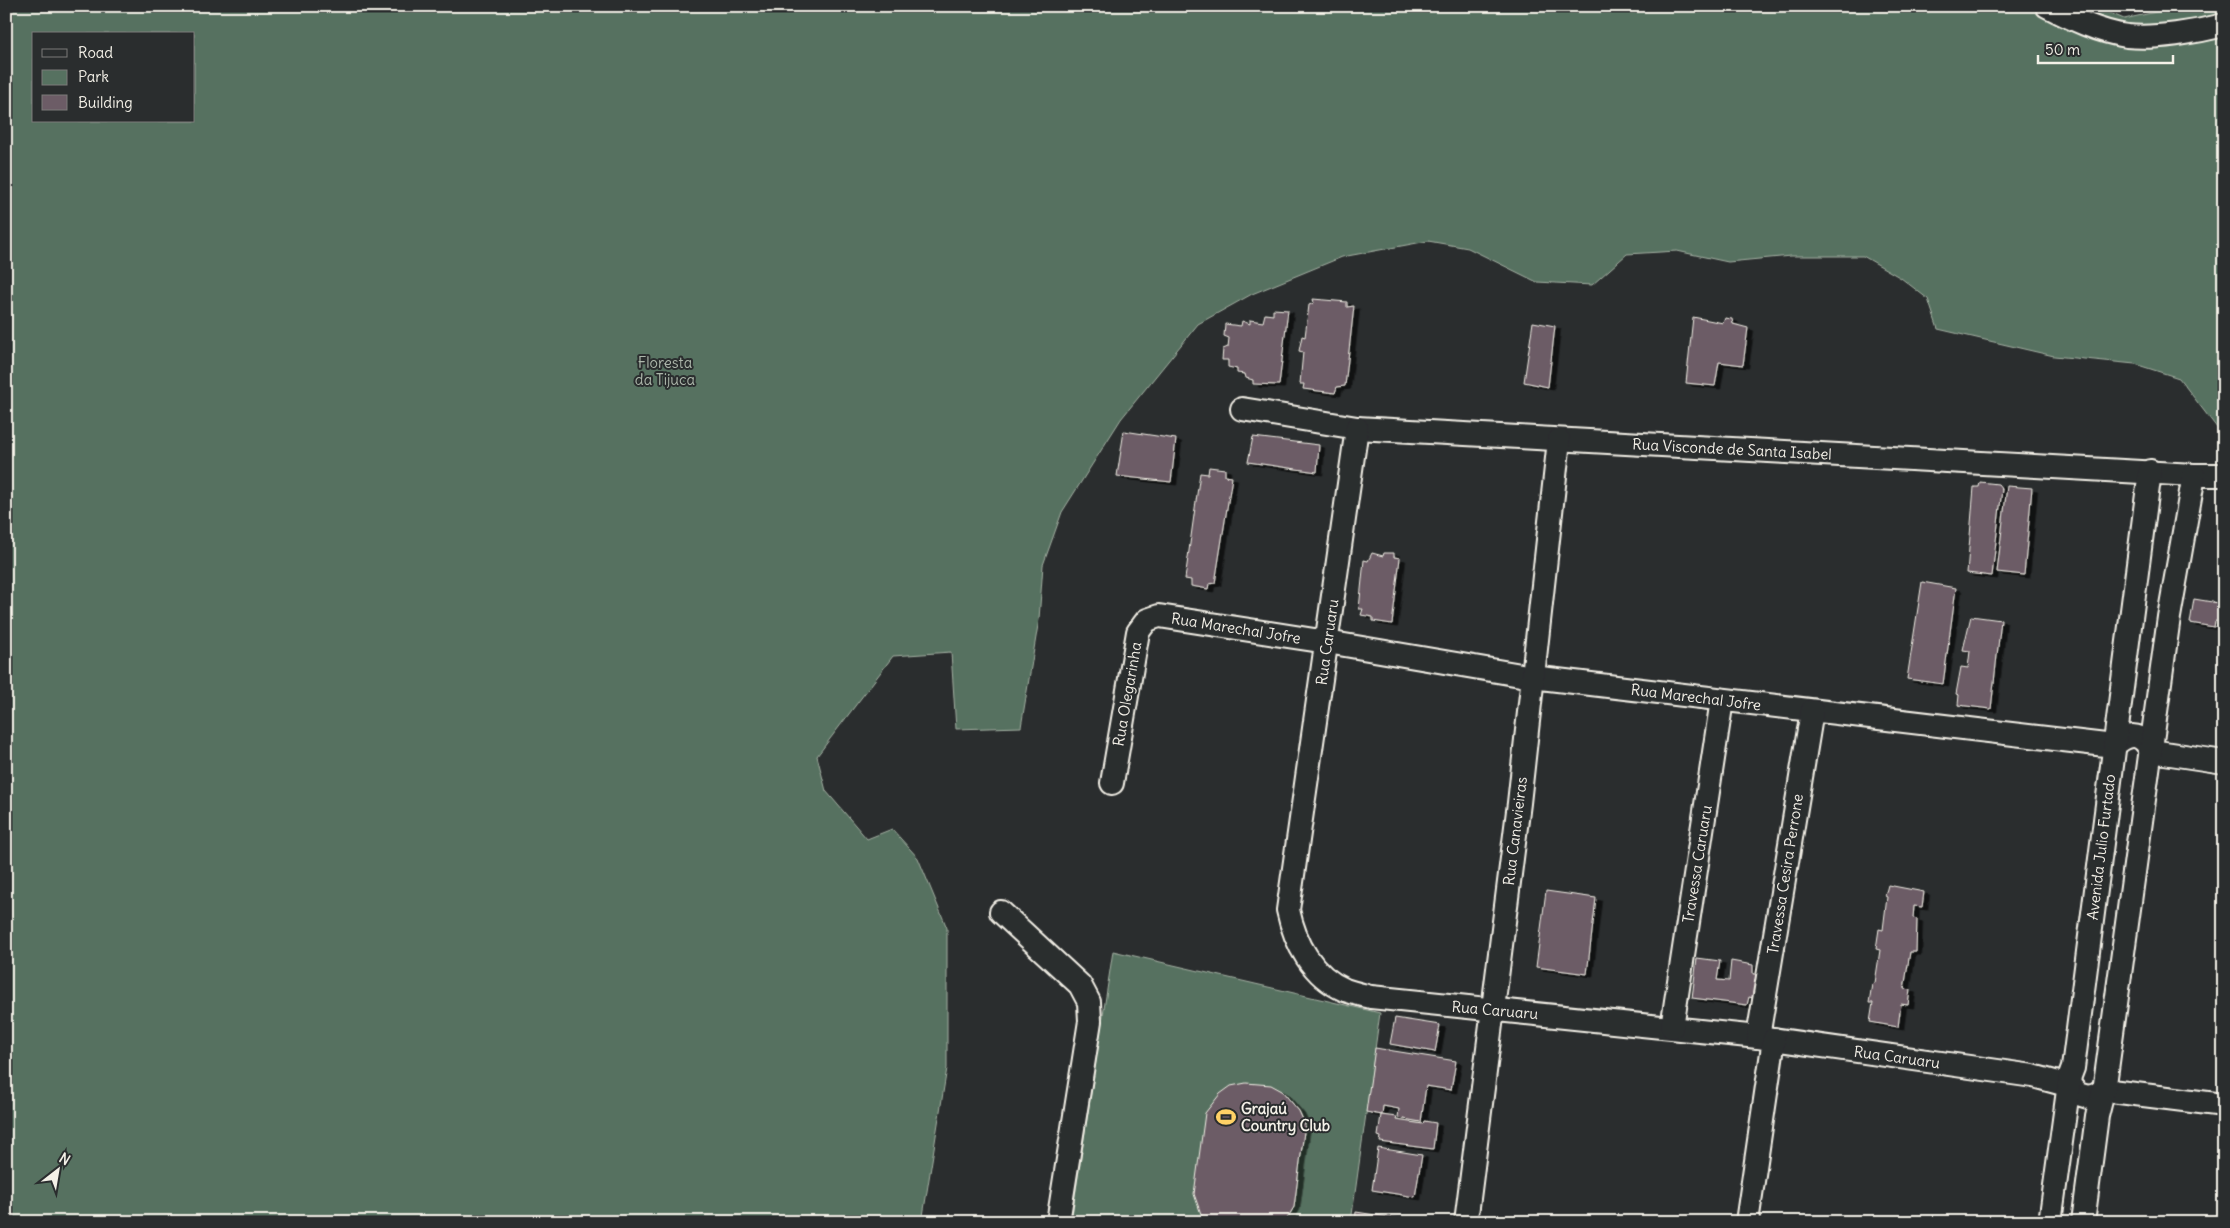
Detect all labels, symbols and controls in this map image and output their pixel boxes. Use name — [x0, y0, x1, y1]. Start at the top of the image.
legend — [32, 32, 195, 122]
scale bar — [2038, 32, 2172, 64]
text: 50 m — [2045, 40, 2080, 59]
text: Road — [78, 43, 113, 62]
text: Park — [78, 67, 109, 86]
text: Building — [78, 93, 133, 112]
park label: Floresta da Tijuca — [635, 353, 696, 389]
street label: Rua Visconde de Santa Isabel — [1632, 434, 1832, 464]
street label: Rua Caruaru — [1312, 597, 1342, 686]
street label: Rua Marechal Jofre — [1170, 608, 1302, 648]
street label: Rua Olegarinha — [1108, 640, 1146, 748]
street label: Rua Marechal Jofre — [1630, 680, 1762, 714]
street label: Avenida Julio Furtado — [2083, 773, 2119, 921]
street label: Rua Canavieiras — [1499, 775, 1531, 886]
street label: Travessa Cesira Perrone — [1763, 792, 1807, 956]
street label: Travessa Caruaru — [1678, 803, 1716, 924]
street label: Rua Caruaru — [1451, 997, 1539, 1023]
street label: Rua Caruaru — [1853, 1042, 1942, 1072]
place label: Grajaú Country Club — [1241, 1099, 1330, 1136]
sports icon: Grajaú Country Club — [1215, 1106, 1237, 1128]
north arrow — [32, 1146, 82, 1196]
text: N — [56, 1149, 73, 1169]

